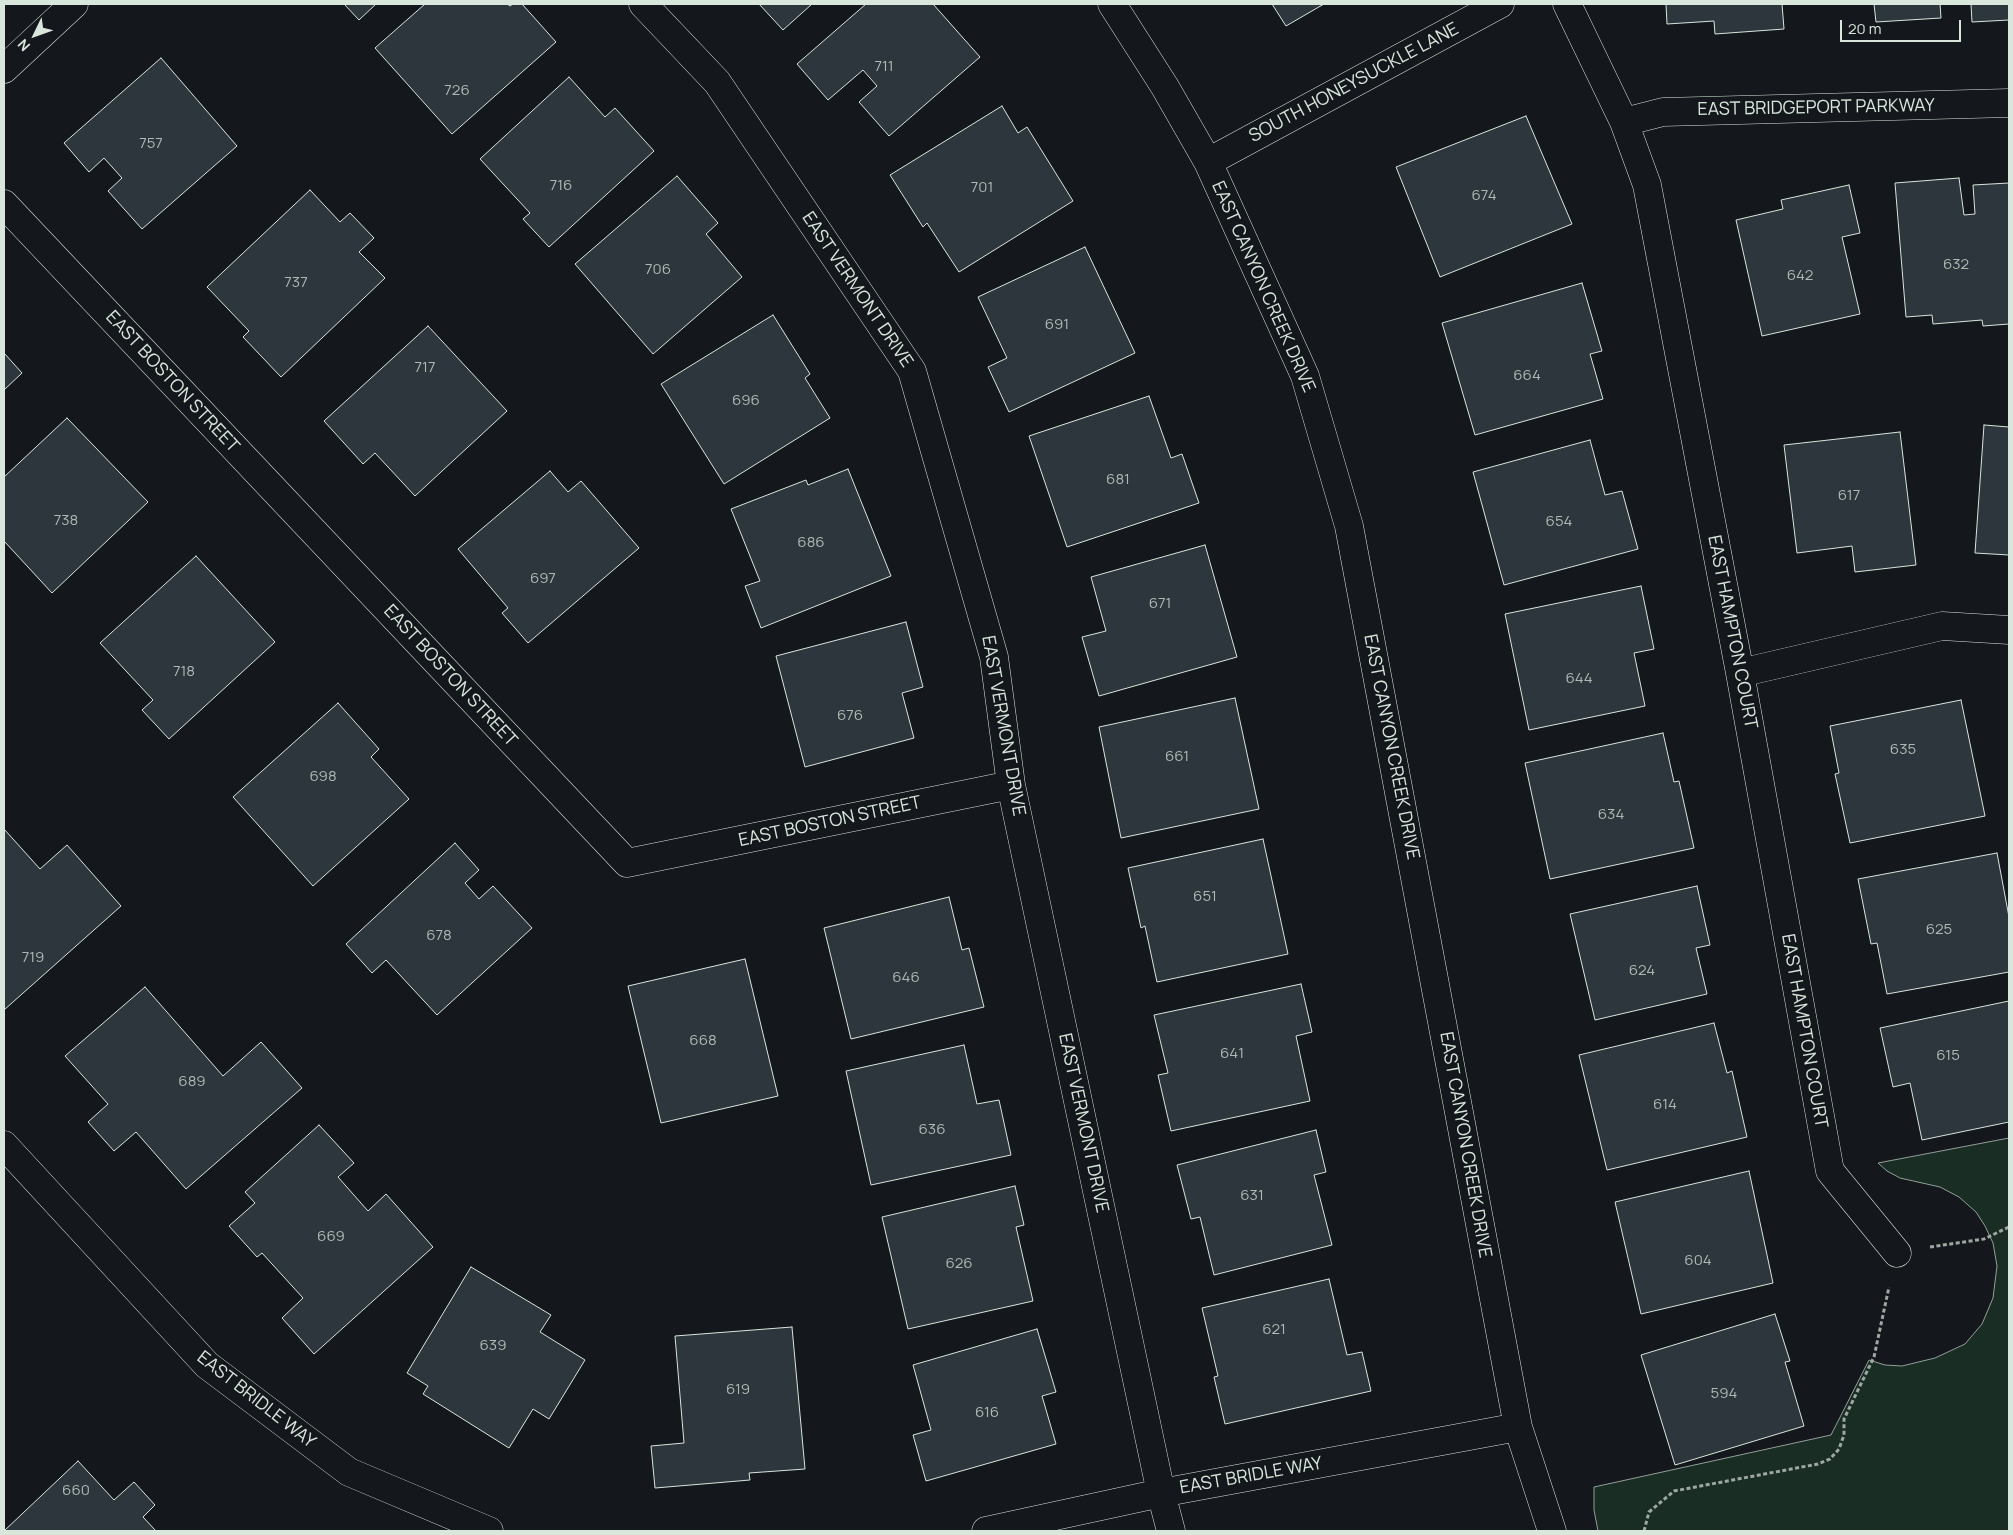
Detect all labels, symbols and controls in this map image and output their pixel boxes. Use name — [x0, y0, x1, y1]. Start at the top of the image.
north arrow — [10, 10, 60, 60]
scale bar — [1843, 10, 1964, 42]
street label: SOUTH HONEYSUCKLE LANE — [1245, 18, 1463, 148]
text: 20 m — [1848, 18, 1881, 39]
text: N — [13, 35, 34, 55]
house number: 711 — [874, 58, 894, 76]
house number: 726 — [444, 82, 470, 100]
street label: EAST BRIDGEPORT PARKWAY — [1697, 95, 1935, 121]
house number: 757 — [139, 135, 163, 153]
house number: 716 — [550, 177, 572, 195]
street label: EAST CANYON CREEK DRIVE — [1207, 178, 1319, 396]
house number: 701 — [971, 179, 993, 197]
house number: 674 — [1471, 187, 1497, 205]
street label: EAST VERMONT DRIVE — [797, 208, 917, 372]
house number: 632 — [1943, 256, 1969, 274]
house number: 706 — [645, 261, 671, 279]
house number: 642 — [1787, 267, 1813, 285]
house number: 737 — [284, 274, 308, 292]
street label: EAST BOSTON STREET — [101, 307, 243, 457]
house number: 691 — [1045, 316, 1069, 334]
house number: 717 — [415, 359, 435, 377]
house number: 664 — [1513, 367, 1541, 385]
house number: 696 — [732, 392, 760, 410]
house number: 681 — [1106, 471, 1130, 489]
house number: 617 — [1838, 487, 1860, 505]
house number: 738 — [54, 512, 78, 530]
house number: 654 — [1546, 513, 1572, 531]
street label: EAST HAMPTON COURT — [1703, 533, 1761, 731]
house number: 686 — [797, 534, 825, 552]
house number: 697 — [530, 570, 556, 588]
house number: 671 — [1149, 595, 1171, 613]
street label: EAST BOSTON STREET — [379, 601, 521, 751]
street label: EAST CANYON CREEK DRIVE — [1359, 633, 1423, 861]
street label: EAST VERMONT DRIVE — [976, 634, 1030, 818]
house number: 718 — [173, 663, 195, 681]
house number: 644 — [1565, 670, 1593, 688]
house number: 676 — [837, 707, 863, 725]
house number: 635 — [1890, 741, 1916, 759]
house number: 661 — [1165, 748, 1189, 766]
house number: 698 — [309, 768, 337, 786]
street label: EAST BOSTON STREET — [737, 792, 923, 852]
house number: 634 — [1598, 806, 1624, 824]
house number: 651 — [1193, 888, 1217, 906]
house number: 625 — [1926, 921, 1952, 939]
house number: 678 — [426, 927, 452, 945]
street label: EAST HAMPTON COURT — [1776, 932, 1832, 1130]
house number: 719 — [22, 949, 44, 967]
house number: 624 — [1629, 962, 1655, 980]
house number: 646 — [892, 969, 920, 987]
street label: EAST CANYON CREEK DRIVE — [1434, 1030, 1496, 1260]
street label: EAST VERMONT DRIVE — [1053, 1031, 1113, 1215]
house number: 668 — [689, 1032, 717, 1050]
house number: 641 — [1220, 1045, 1244, 1063]
house number: 615 — [1936, 1047, 1960, 1065]
house number: 689 — [178, 1073, 206, 1091]
house number: 614 — [1653, 1096, 1677, 1114]
house number: 636 — [919, 1121, 945, 1139]
house number: 631 — [1240, 1187, 1264, 1205]
house number: 669 — [317, 1228, 345, 1246]
house number: 604 — [1684, 1252, 1712, 1270]
house number: 626 — [945, 1255, 973, 1273]
house number: 621 — [1262, 1321, 1286, 1339]
house number: 639 — [480, 1337, 506, 1355]
street label: EAST BRIDLE WAY — [192, 1347, 320, 1453]
house number: 619 — [726, 1381, 750, 1399]
house number: 594 — [1711, 1385, 1737, 1403]
house number: 616 — [975, 1404, 999, 1422]
street label: EAST BRIDLE WAY — [1178, 1453, 1324, 1499]
house number: 660 — [62, 1482, 90, 1500]

